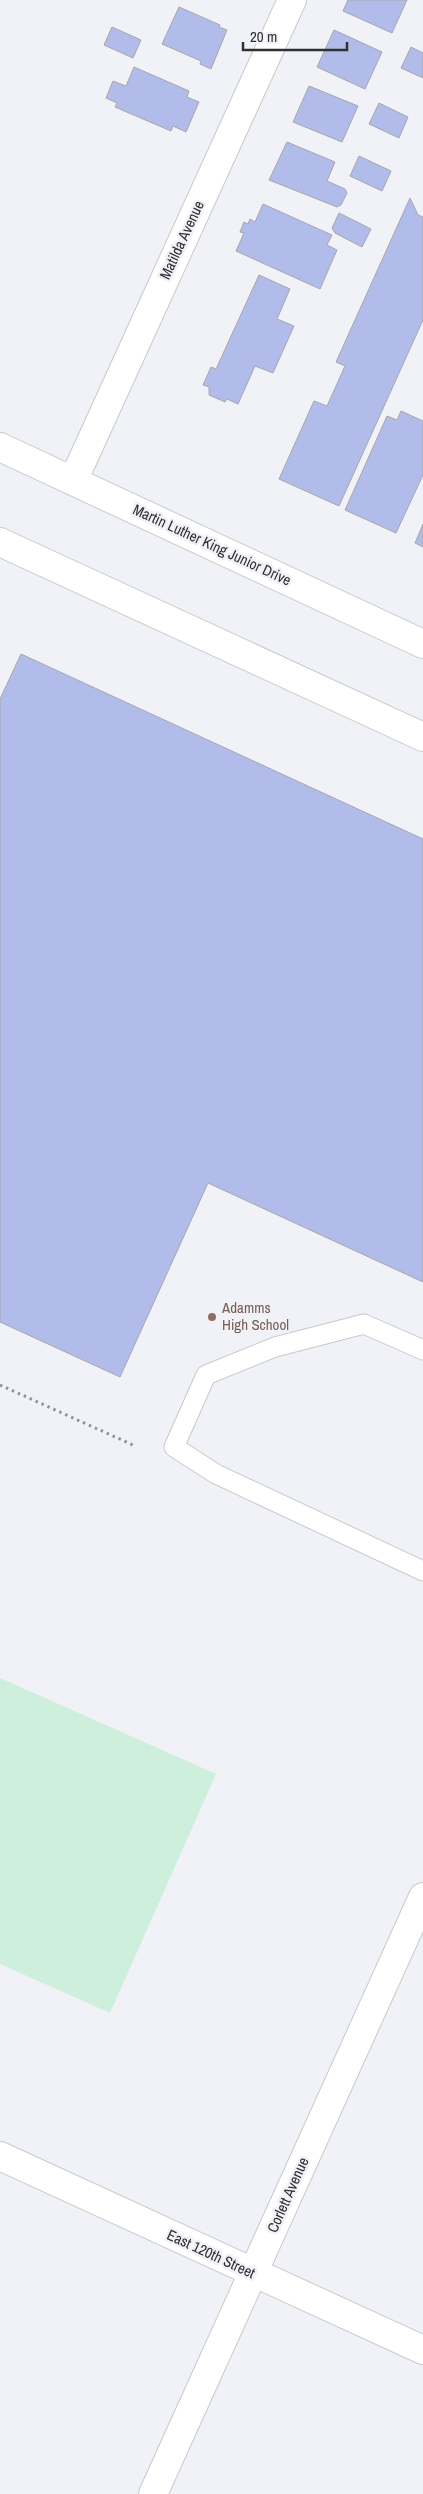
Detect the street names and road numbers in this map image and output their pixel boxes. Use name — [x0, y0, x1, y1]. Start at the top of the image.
street label: Matilda Avenue — [154, 197, 209, 283]
street label: Martin Luther King Junior Drive — [130, 499, 295, 591]
street label: Corlett Avenue — [262, 2154, 314, 2236]
street label: East 120th Street — [164, 2224, 259, 2283]

